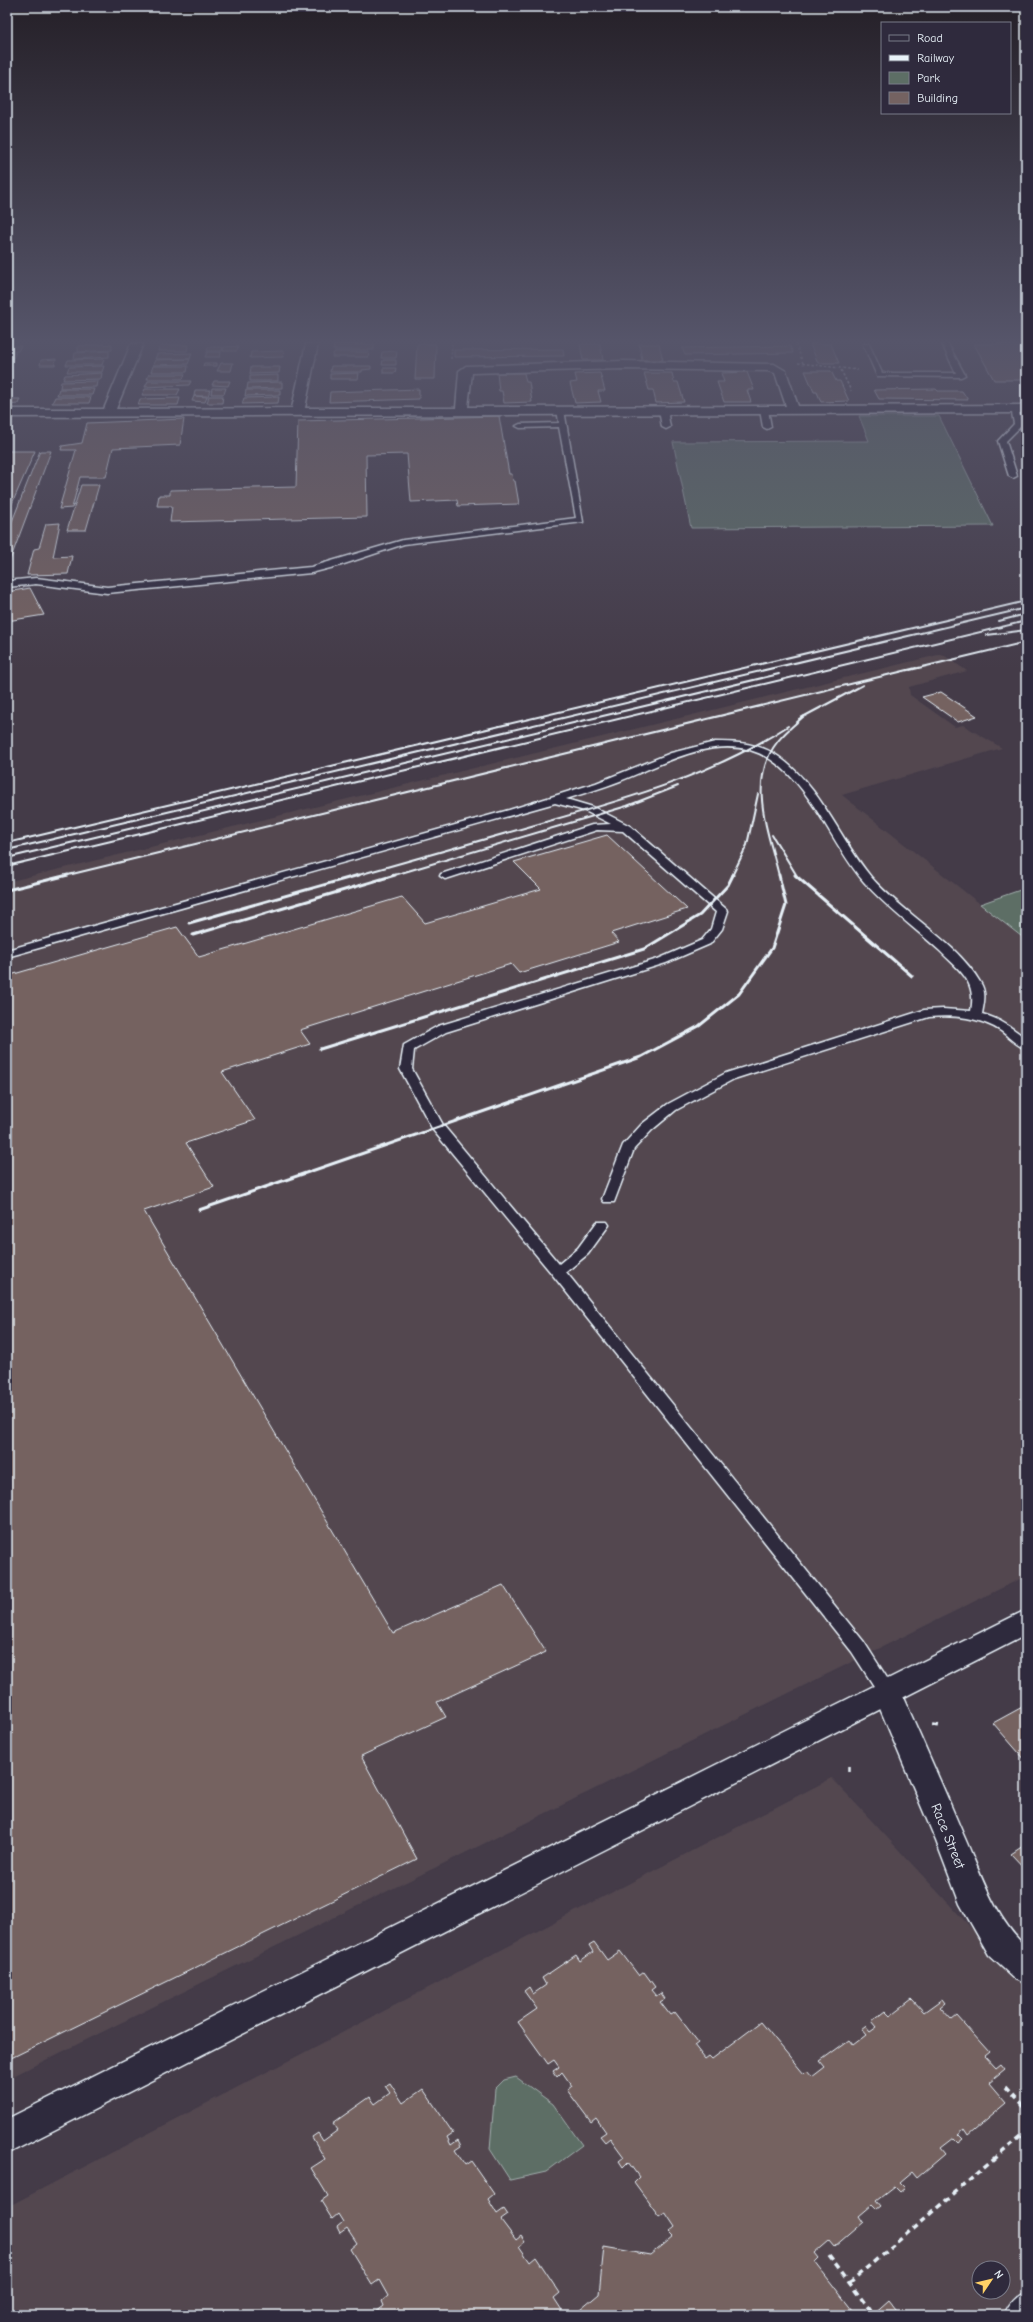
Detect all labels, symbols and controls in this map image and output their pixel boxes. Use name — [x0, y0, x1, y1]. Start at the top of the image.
legend — [881, 22, 1011, 114]
text: Road — [917, 31, 943, 45]
text: Railway — [917, 51, 955, 65]
text: Park — [917, 71, 940, 85]
text: Building — [917, 91, 958, 105]
street label: Race Street — [927, 1801, 969, 1872]
north arrow — [971, 2260, 1011, 2300]
text: N — [991, 2268, 1006, 2281]

